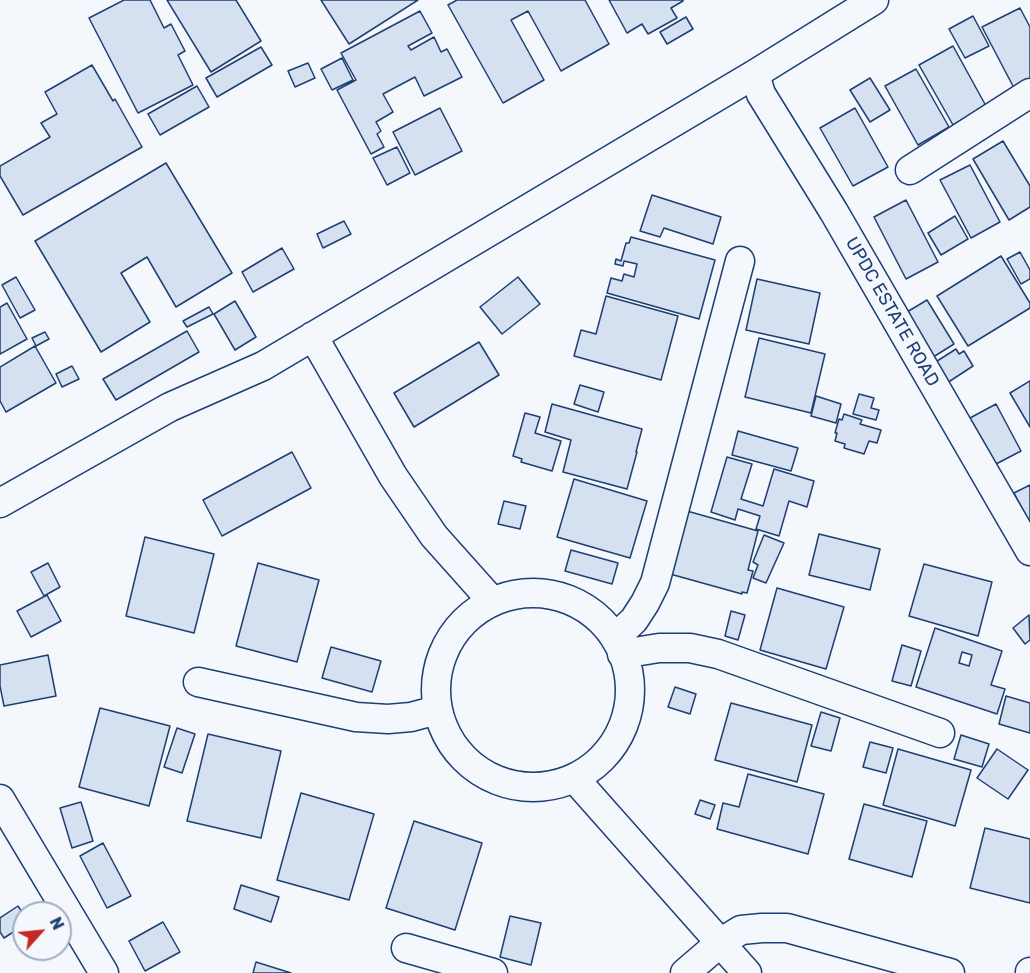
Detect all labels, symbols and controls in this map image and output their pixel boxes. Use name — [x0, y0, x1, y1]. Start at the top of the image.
street label: UPDC ESTATE ROAD — [840, 234, 944, 390]
north arrow — [12, 901, 72, 961]
text: N — [46, 914, 68, 933]

